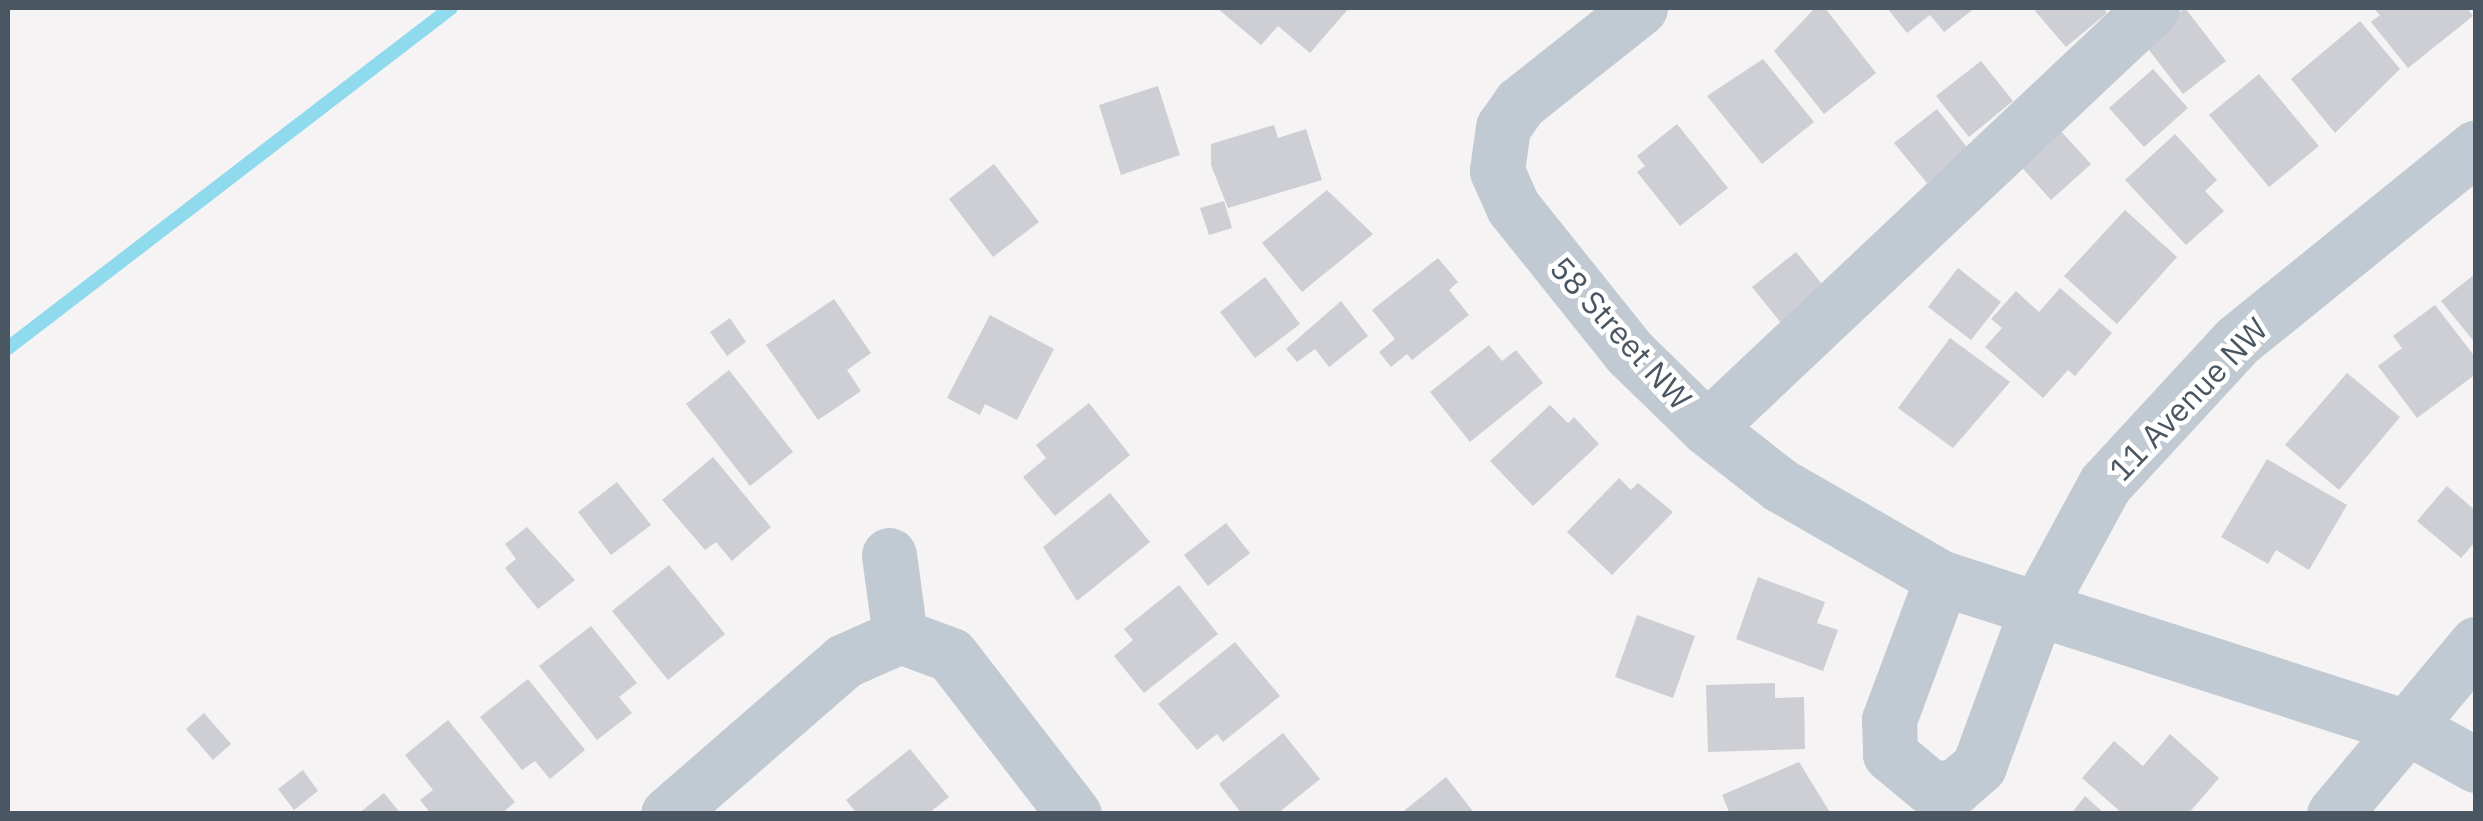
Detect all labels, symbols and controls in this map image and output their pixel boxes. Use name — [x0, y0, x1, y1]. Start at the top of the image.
street label: 58 Street NW — [1542, 249, 1700, 417]
street label: 11 Avenue NW — [2101, 310, 2275, 488]

